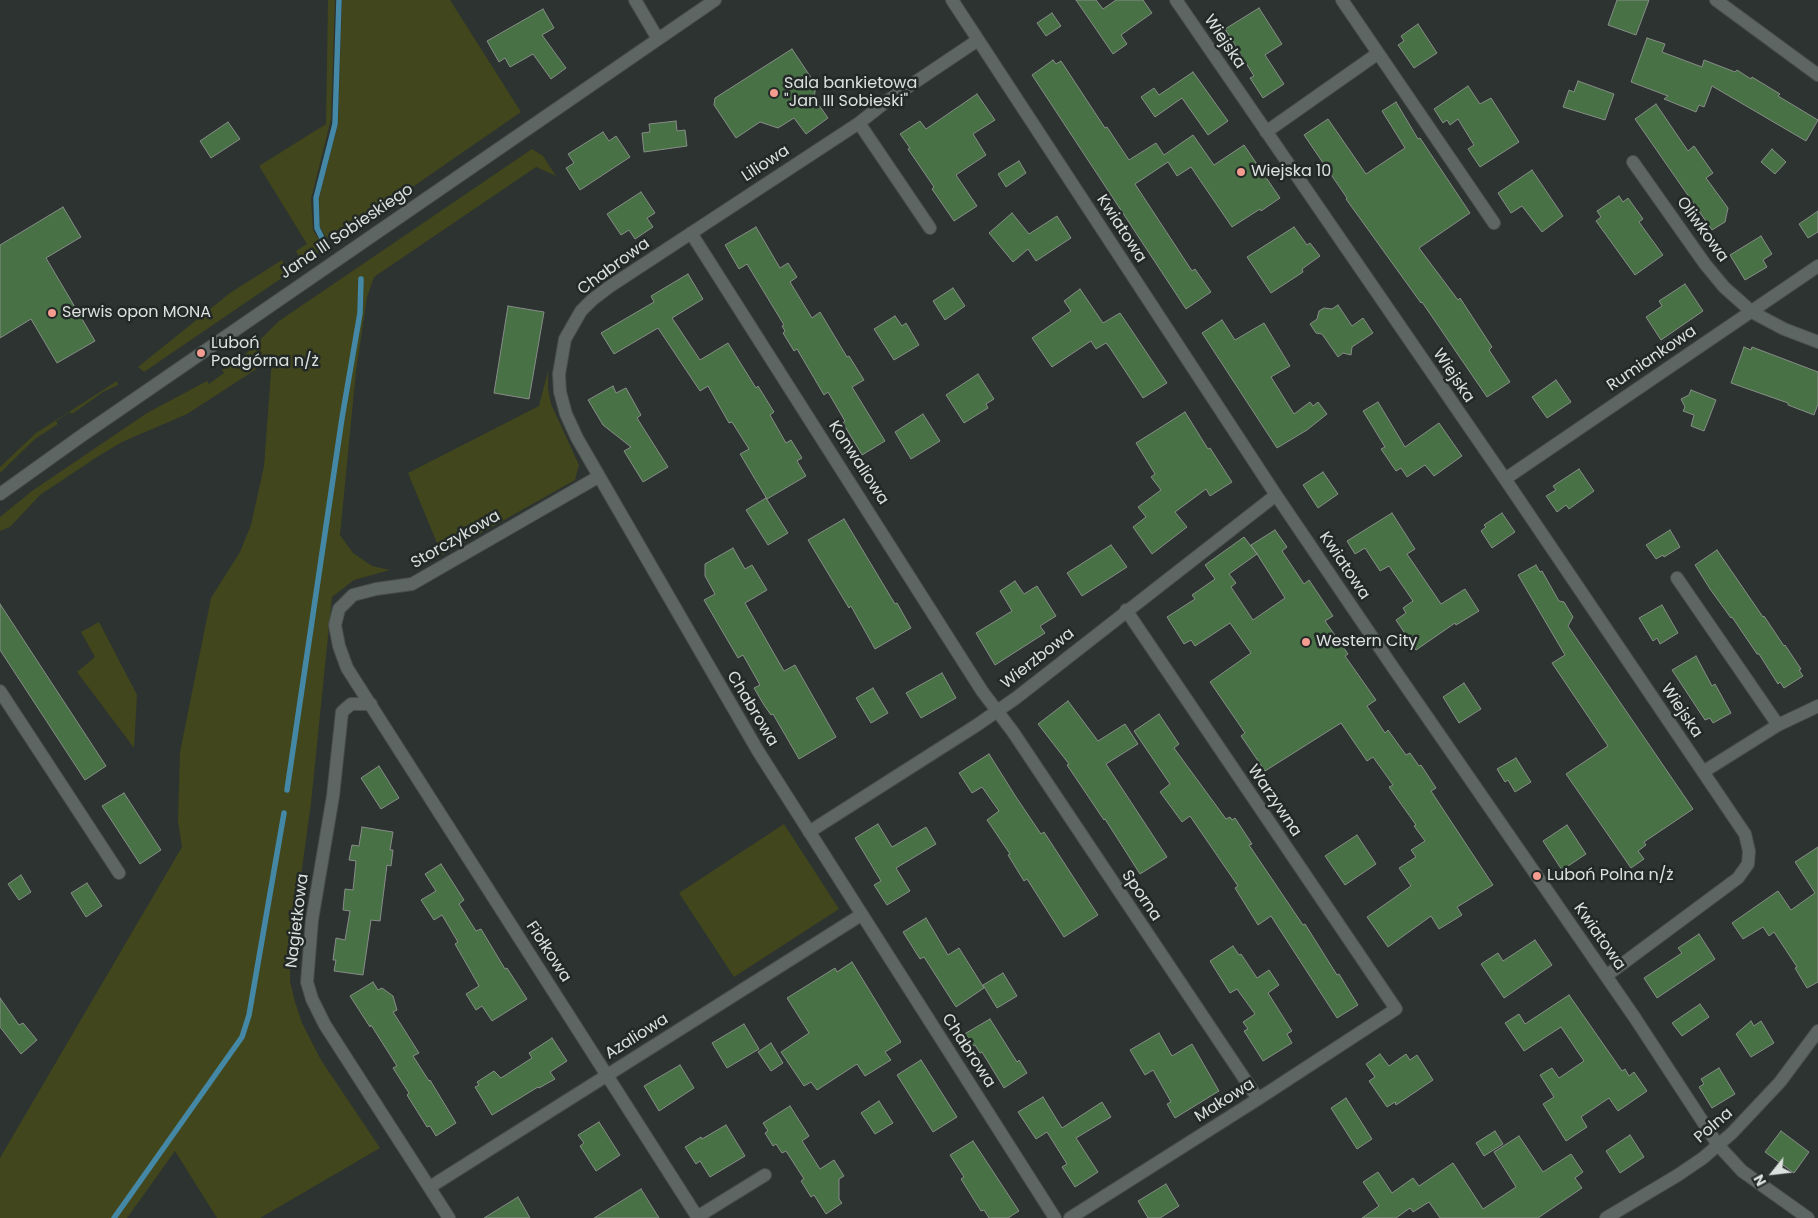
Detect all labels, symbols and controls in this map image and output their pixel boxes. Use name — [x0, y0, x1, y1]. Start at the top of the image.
street label: Wiejska — [1199, 11, 1249, 73]
place label: Sala bankietowa "Jan III Sobieski" — [784, 74, 917, 112]
marker: Sala bankietowa "Jan III Sobieski" — [768, 87, 780, 99]
street label: Liliowa — [739, 142, 793, 186]
place label: Wiejska 10 — [1251, 162, 1331, 182]
marker: Wiejska 10 — [1235, 166, 1247, 178]
street label: Jana III Sobieskiego — [277, 180, 417, 284]
street label: Kwiatowa — [1092, 191, 1150, 267]
street label: Oliwkowa — [1672, 194, 1732, 266]
street label: Chabrowa — [574, 234, 654, 300]
place label: Serwis opon MONA — [62, 303, 211, 323]
marker: Serwis opon MONA — [46, 307, 58, 319]
street label: Rumiankowa — [1604, 322, 1700, 396]
place label: Luboń Podgórna n/ż — [211, 334, 319, 372]
street label: Wiejska — [1428, 345, 1478, 407]
marker: Luboń Podgórna n/ż — [195, 347, 207, 359]
street label: Konwaliowa — [824, 417, 892, 509]
street label: Storczykowa — [408, 507, 504, 573]
street label: Kwiatowa — [1314, 529, 1374, 603]
street label: Wierzbowa — [998, 624, 1078, 694]
place label: Western City — [1316, 632, 1417, 652]
marker: Western City — [1300, 636, 1312, 648]
street label: Chabrowa — [722, 668, 782, 750]
street label: Wiejska — [1656, 680, 1706, 742]
street label: Warzywna — [1243, 761, 1305, 841]
place label: Luboń Polna n/ż — [1547, 866, 1674, 886]
street label: Sporna — [1117, 867, 1165, 925]
marker: Luboń Polna n/ż — [1531, 870, 1543, 882]
street label: Nagietkowa — [283, 873, 313, 969]
street label: Kwiatowa — [1569, 900, 1629, 974]
street label: Fiołkowa — [521, 918, 575, 986]
street label: Azaliowa — [602, 1010, 672, 1064]
street label: Chabrowa — [937, 1010, 999, 1092]
street label: Makowa — [1191, 1075, 1259, 1127]
street label: Polna — [1691, 1104, 1737, 1148]
north arrow — [1748, 1148, 1798, 1198]
text: N — [1749, 1171, 1771, 1190]

